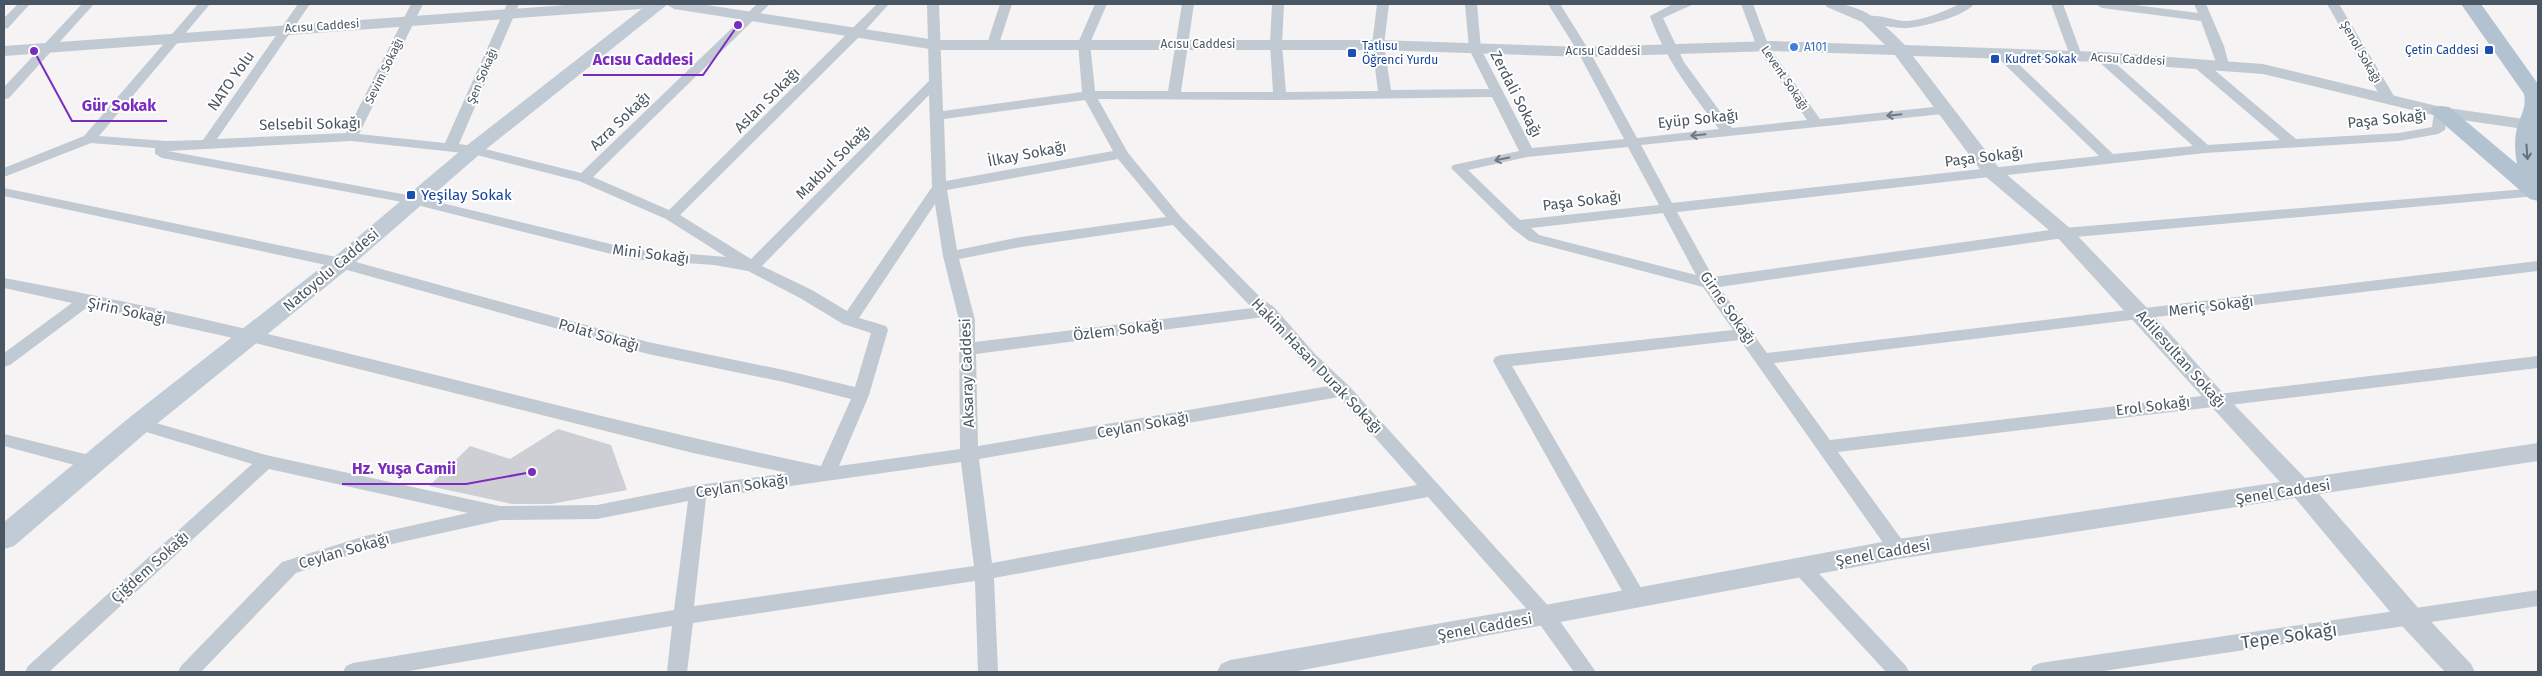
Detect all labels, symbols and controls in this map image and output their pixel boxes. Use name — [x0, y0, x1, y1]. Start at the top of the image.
street label: Acısu Caddesi — [284, 16, 360, 36]
street label: Şenol Sokağı — [2338, 18, 2384, 86]
street label: Sevim Sokağı — [362, 36, 406, 106]
street label: Acısu Caddesi — [1161, 37, 1235, 51]
place label: Tatlısu Öğrenci Yurdu — [1362, 39, 1438, 67]
place label: A101 — [1804, 40, 1827, 54]
marker: A101 — [1788, 41, 1800, 53]
street label: Levent Sokağı — [1758, 43, 1812, 113]
place label: Çetin Caddesi — [2405, 43, 2479, 57]
callout: Acısu Caddesi — [583, 44, 703, 75]
street label: Acısu Caddesi — [1566, 44, 1640, 58]
marker: Çetin Caddesi — [2483, 44, 2495, 56]
street label: Şen Sokağı — [464, 46, 500, 106]
marker: Tatlısu Öğrenci Yurdu — [1346, 47, 1358, 59]
street label: NATO Yolu — [204, 48, 258, 114]
street label: Zerdali Sokağı — [1486, 48, 1546, 140]
text: Acısu Caddesi — [592, 50, 693, 69]
street label: Acısu Caddesi — [2090, 50, 2166, 68]
place label: Kudret Sokak — [2005, 52, 2077, 66]
marker: Kudret Sokak — [1989, 53, 2001, 65]
street label: Aslan Sokağı — [730, 63, 804, 137]
street label: Azra Sokağı — [586, 88, 654, 154]
callout: Gür Sokak — [72, 90, 167, 121]
text: Gür Sokak — [82, 96, 156, 115]
street label: Eyüp Sokağı — [1657, 106, 1739, 132]
street label: Paşa Sokağı — [2347, 106, 2427, 132]
one-way arrow — [1887, 110, 1903, 120]
street label: Selsebil Sokağı — [259, 114, 361, 134]
street label: Makbul Sokağı — [792, 121, 874, 203]
one-way arrow — [1690, 130, 1706, 140]
street label: İlkay Sokağı — [986, 138, 1068, 170]
street label: Paşa Sokağı — [1944, 143, 2024, 171]
one-way arrow — [2523, 143, 2532, 159]
one-way arrow — [1494, 154, 1510, 164]
place label: Yeşilay Sokak — [421, 186, 512, 204]
street label: Paşa Sokağı — [1542, 187, 1622, 215]
marker: Yeşilay Sokak — [405, 189, 417, 201]
street label: Natoyolu Caddesi — [280, 225, 382, 315]
street label: Mini Sokağı — [612, 240, 690, 268]
street label: Girne Sokağı — [1696, 268, 1760, 348]
street label: Meriç Sokağı — [2167, 292, 2255, 320]
street label: Şirin Sokağı — [86, 294, 168, 328]
street label: Hakim Hasan Durak Sokağı — [1248, 295, 1386, 437]
street label: Adilesultan Sokağı — [2132, 306, 2230, 412]
street label: Polat Sokağı — [556, 315, 642, 355]
street label: Özlem Sokağı — [1072, 316, 1164, 344]
street label: Aksaray Caddesi — [956, 318, 978, 428]
street label: Erol Sokağı — [2115, 393, 2191, 419]
street label: Ceylan Sokağı — [1096, 408, 1190, 442]
callout: Hz. Yuşa Camii — [342, 453, 466, 484]
text: Hz. Yuşa Camii — [352, 459, 456, 479]
street label: Ceylan Sokağı — [695, 471, 789, 501]
street label: Şenel Caddesi — [2234, 476, 2332, 508]
street label: Çiğdem Sokağı — [107, 527, 193, 607]
street label: Ceylan Sokağı — [297, 529, 391, 573]
street label: Şenel Caddesi — [1834, 536, 1932, 570]
street label: Şenel Caddesi — [1436, 610, 1534, 644]
street label: Tepe Sokağı — [2240, 618, 2338, 654]

